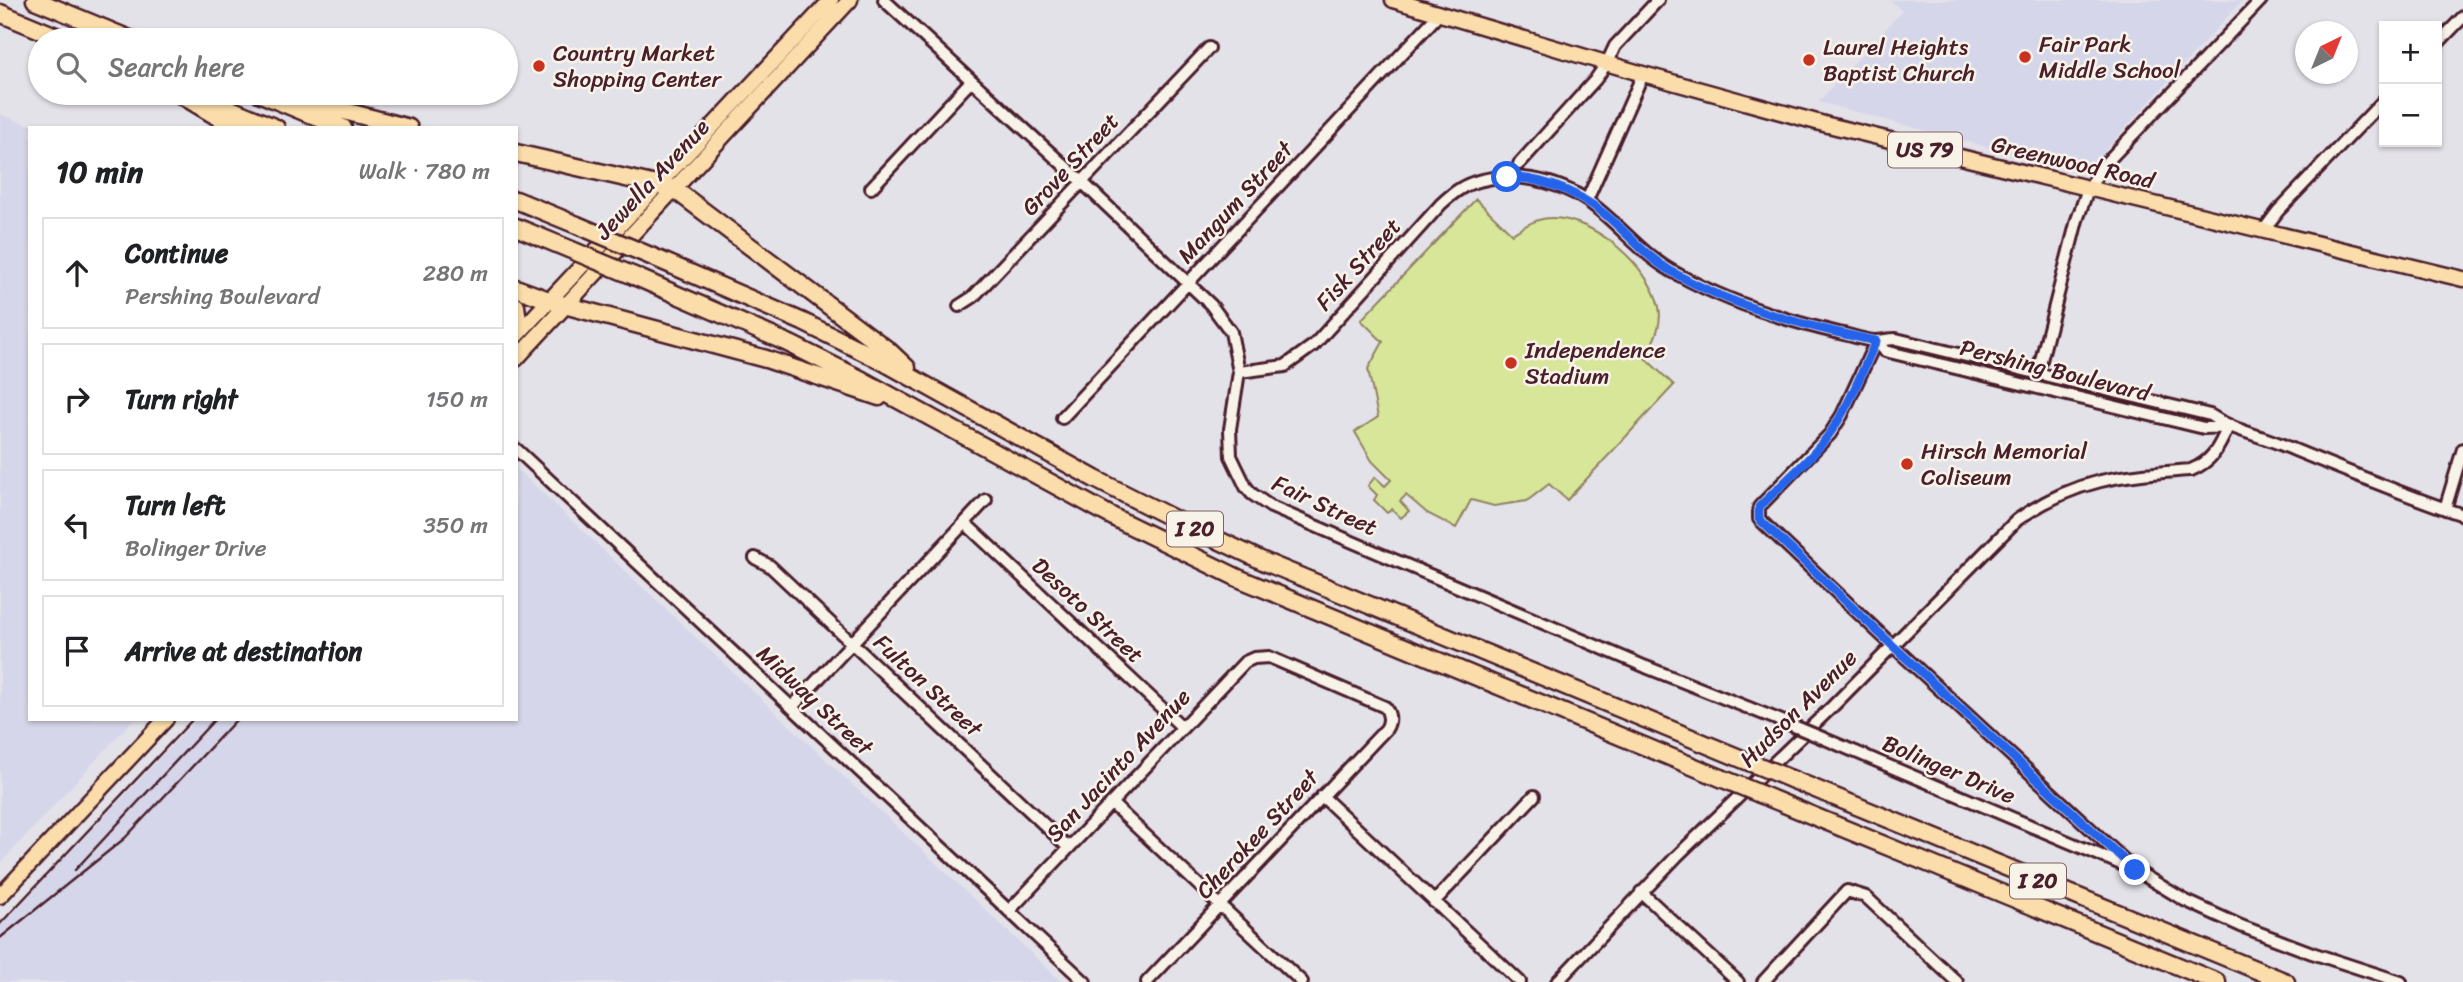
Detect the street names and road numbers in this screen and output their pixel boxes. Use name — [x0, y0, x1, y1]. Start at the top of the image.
street label: Grove Street — [1011, 103, 1130, 226]
street label: Jewella Avenue — [584, 109, 720, 251]
street label: Greenwood Road — [1987, 124, 2160, 202]
street label: Mangum Street — [1167, 130, 1305, 274]
road number: US 79 — [1888, 132, 1962, 168]
street label: Fisk Street — [1305, 208, 1412, 321]
street label: Pershing Boulevard — [1956, 327, 2156, 414]
street label: Fair Street — [1265, 463, 1385, 548]
road number: I 20 — [1167, 512, 1223, 546]
street label: Desoto Street — [1022, 547, 1154, 674]
street label: Fulton Street — [863, 623, 993, 748]
street label: Midway Street — [746, 635, 884, 767]
street label: Hudson Avenue — [1729, 639, 1868, 778]
street label: San Jacinto Avenue — [1036, 678, 1201, 852]
street label: Bolinger Drive — [1876, 723, 2022, 816]
street label: Cherokee Street — [1186, 758, 1330, 909]
road number: I 20 — [2010, 864, 2066, 898]

